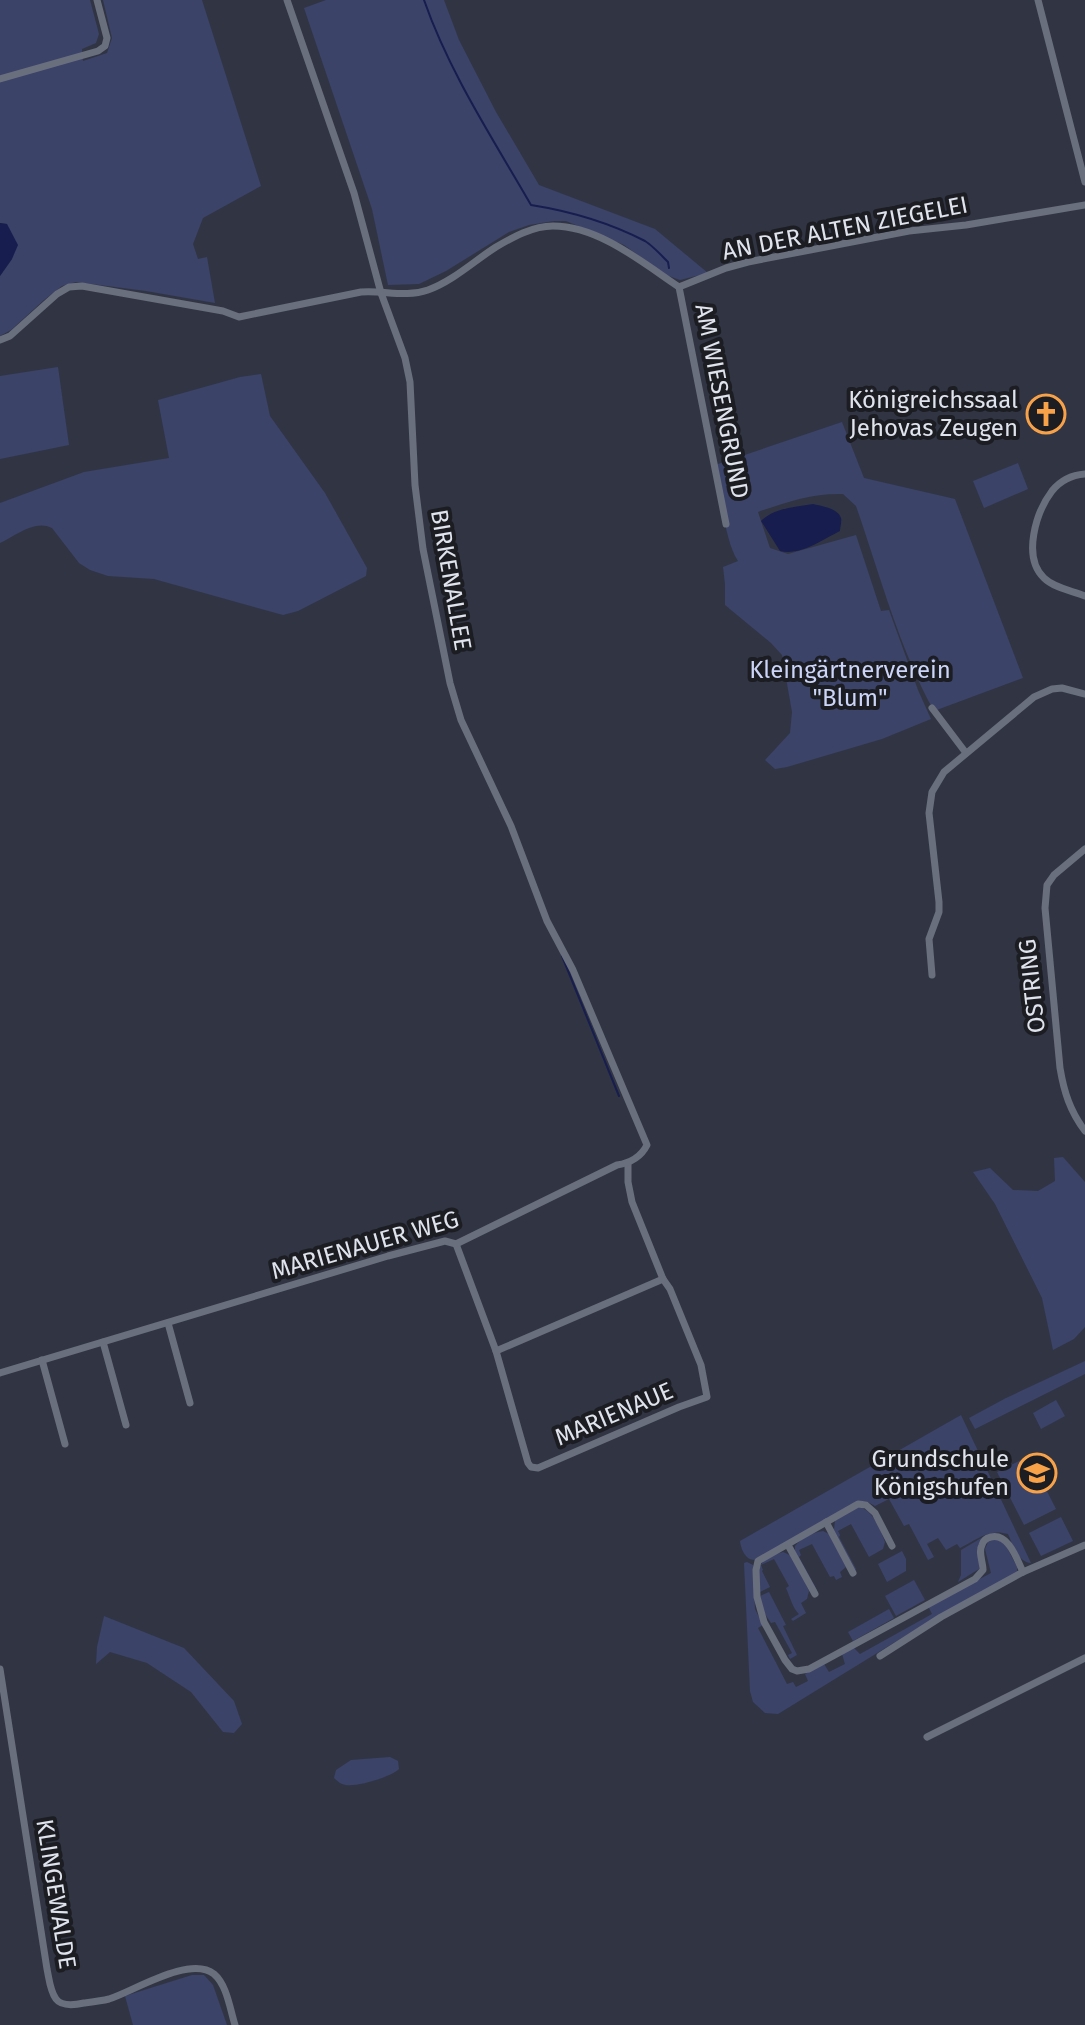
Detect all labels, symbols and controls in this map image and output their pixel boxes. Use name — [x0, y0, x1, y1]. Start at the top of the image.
street label: AN DER ALTEN ZIEGELEI — [720, 190, 970, 266]
street label: AM WIESENGRUND — [689, 301, 755, 501]
place label: Königreichssaal Jehovas Zeugen — [848, 386, 1018, 442]
church icon: Königreichssaal Jehovas Zeugen — [1025, 393, 1067, 435]
street label: BIRKENALLEE — [425, 507, 477, 653]
park label: Kleingärtnerverein "Blum" — [749, 656, 951, 712]
street label: OSTRING — [1013, 937, 1051, 1035]
street label: MARIENAUER WEG — [268, 1205, 462, 1285]
street label: MARIENAUE — [551, 1377, 677, 1451]
place label: Grundschule Königshufen — [872, 1445, 1009, 1501]
school or university icon: Grundschule Königshufen — [1016, 1452, 1058, 1494]
street label: KLINGEWALDE — [30, 1817, 82, 1971]

